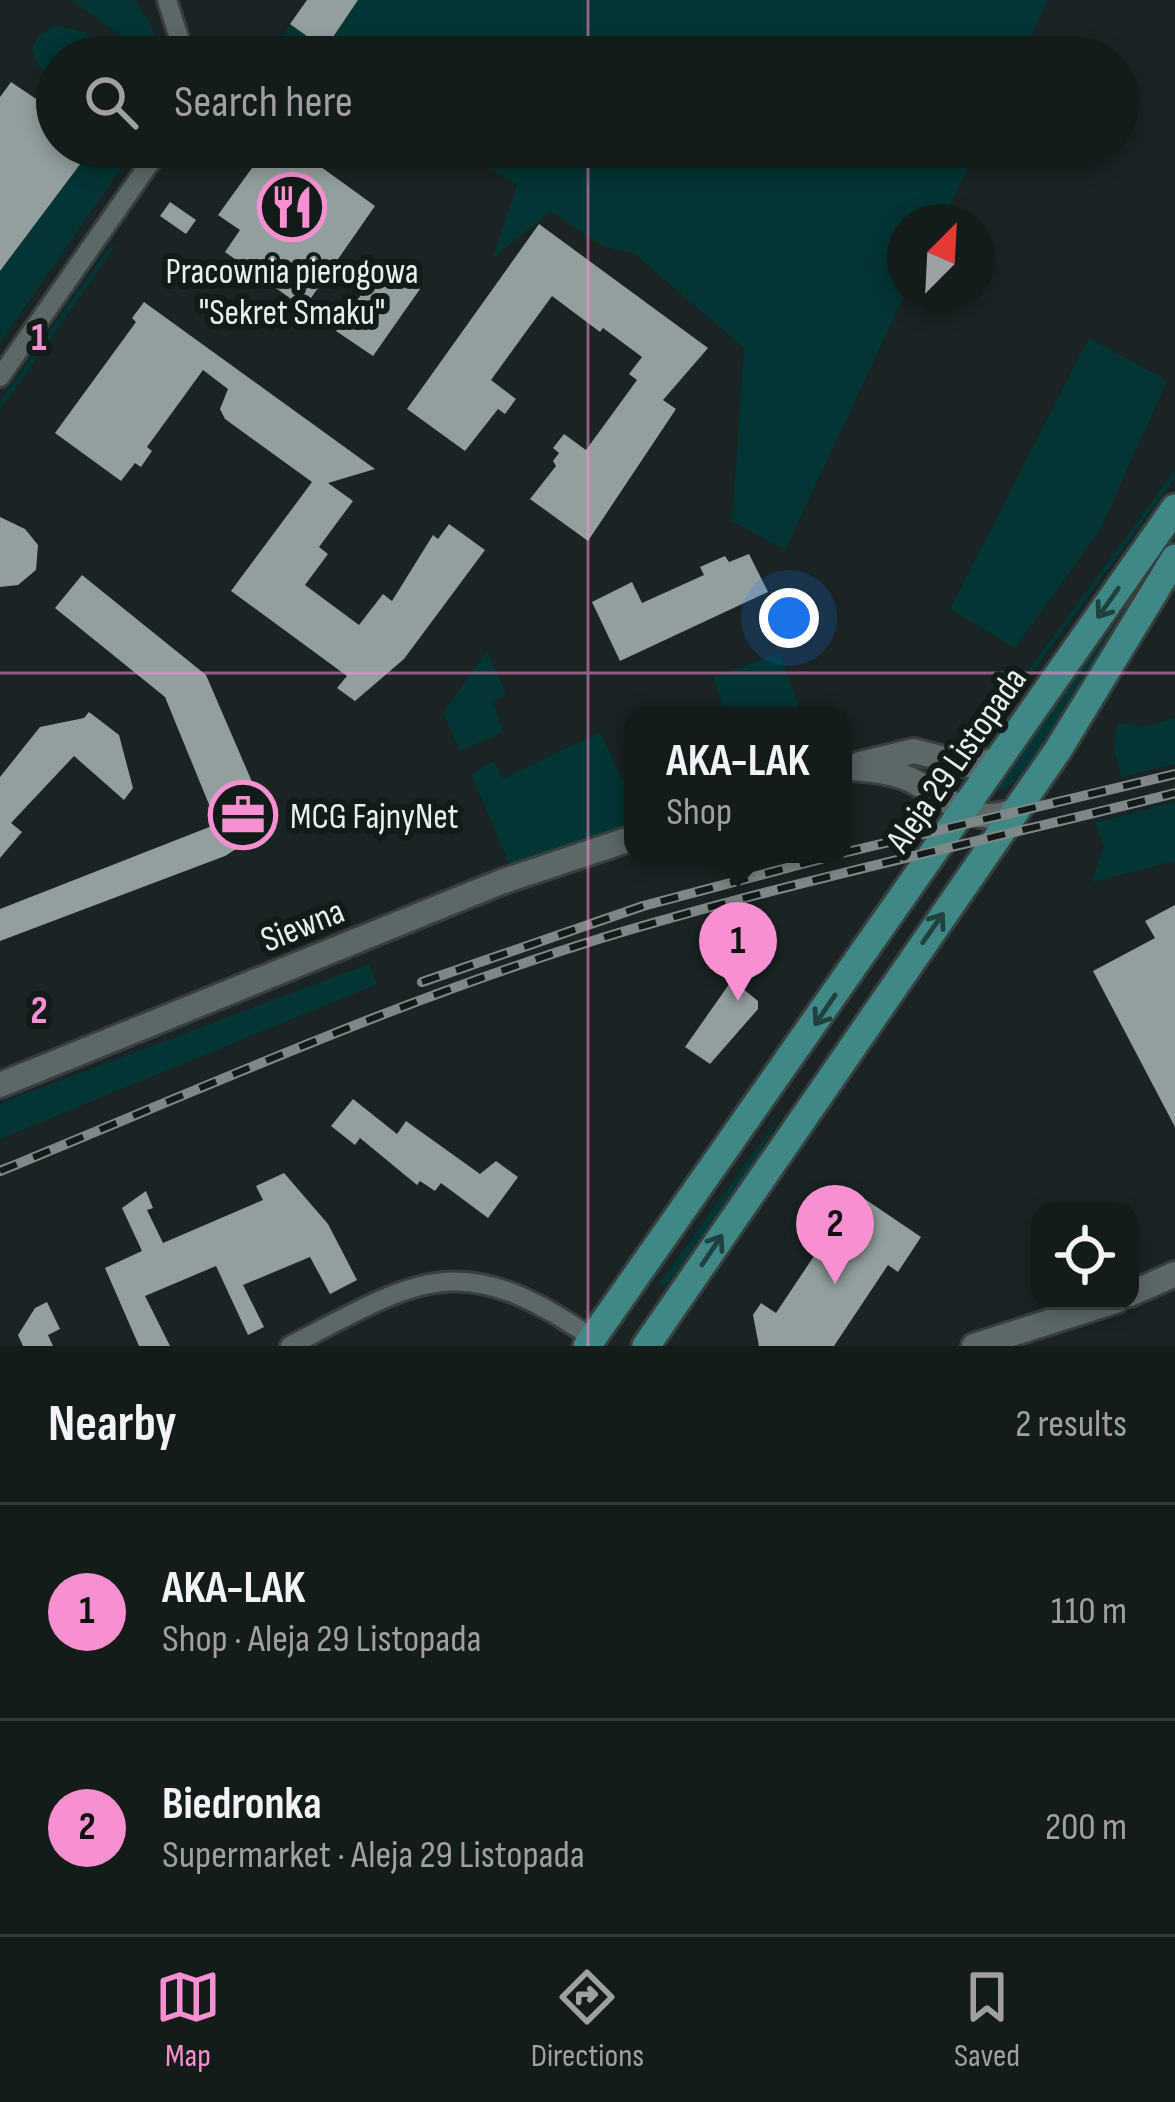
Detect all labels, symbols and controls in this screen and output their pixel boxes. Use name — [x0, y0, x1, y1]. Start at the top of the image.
search box — [36, 36, 1139, 168]
icon: search — [78, 69, 144, 135]
text: Search here — [174, 75, 353, 130]
restaurant icon: Pracownia pierogowa "Sekret Smaku" — [257, 172, 327, 242]
north arrow — [887, 204, 995, 312]
place label: Pracownia pierogowa "Sekret Smaku" — [165, 251, 419, 335]
text: 1 — [31, 315, 47, 362]
one-way arrow — [1096, 586, 1121, 619]
your location — [759, 588, 819, 648]
street label: Aleja 29 Listopada — [877, 660, 1037, 862]
popup — [624, 707, 852, 863]
text: AKA-LAK — [666, 734, 810, 789]
office icon: MCG FajnyNet — [208, 780, 278, 850]
text: Shop — [666, 789, 732, 836]
place label: MCG FajnyNet — [290, 796, 459, 839]
street label: Siewna — [255, 890, 351, 962]
pin: 1 — [699, 902, 777, 1001]
one-way arrow — [919, 912, 945, 945]
text: 2 — [30, 988, 48, 1035]
one-way arrow — [813, 993, 838, 1026]
pin: 2 — [796, 1185, 874, 1284]
map controls — [1031, 1202, 1139, 1310]
button: locate — [1031, 1202, 1139, 1310]
one-way arrow — [700, 1233, 725, 1267]
text: Nearby — [48, 1394, 177, 1455]
text: 2 results — [1015, 1401, 1127, 1448]
text: AKA-LAK — [162, 1561, 305, 1616]
text: 1 — [79, 1588, 95, 1635]
text: 110 m — [1051, 1588, 1127, 1635]
text: Shop · Aleja 29 Listopada — [162, 1616, 482, 1663]
text: Biedronka — [162, 1777, 322, 1832]
text: 2 — [78, 1804, 96, 1851]
text: 200 m — [1045, 1804, 1127, 1851]
text: Supermarket · Aleja 29 Listopada — [162, 1832, 585, 1879]
tab: Map — [155, 1964, 221, 2076]
tab: Directions — [531, 1964, 644, 2076]
tab: Saved — [954, 1964, 1020, 2076]

